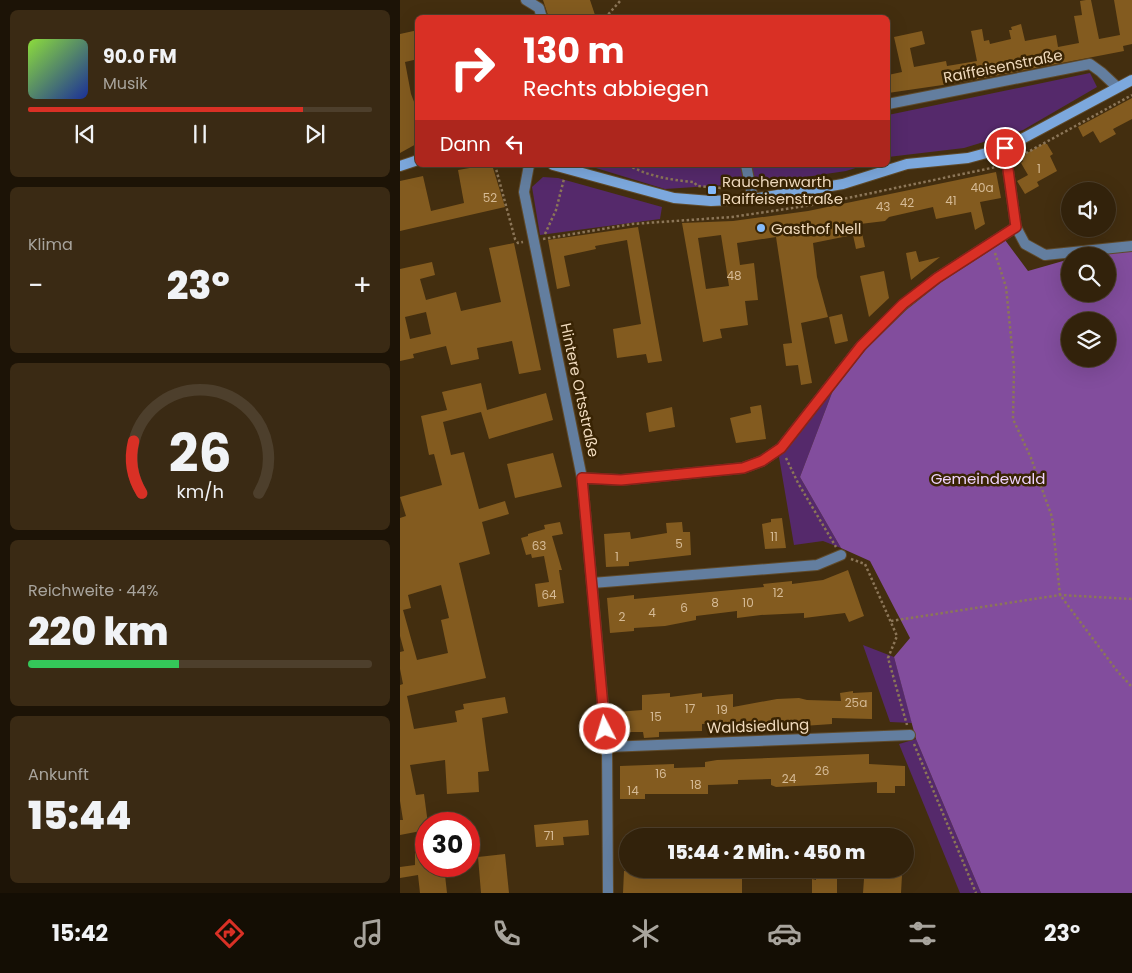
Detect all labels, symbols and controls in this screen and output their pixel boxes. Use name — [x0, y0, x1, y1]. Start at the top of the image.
text: 130 m — [523, 26, 625, 75]
icon: right — [440, 35, 505, 100]
text: 90.0 FM — [103, 43, 177, 70]
street label: Raiffeisenstraße — [942, 44, 1064, 88]
text: Musik — [103, 72, 148, 95]
text: Rechts abbiegen — [523, 73, 709, 104]
icon: previous — [71, 120, 99, 148]
icon: pause — [186, 120, 214, 148]
icon: next — [301, 120, 329, 148]
pin — [984, 127, 1026, 169]
icon: left — [501, 130, 529, 158]
text: Dann — [440, 131, 491, 158]
icon: arrive — [991, 134, 1019, 162]
house number: 1 — [1037, 160, 1041, 177]
place label: Rauchenwarth Raiffeisenstraße — [722, 171, 843, 209]
house number: 40a — [970, 179, 994, 196]
map controls — [1061, 182, 1116, 367]
button: sound — [1061, 182, 1116, 237]
marker: Rauchenwarth Raiffeisenstraße — [706, 184, 718, 196]
house number: 52 — [483, 189, 497, 206]
house number: 41 — [945, 192, 957, 209]
house number: 42 — [900, 194, 914, 211]
house number: 43 — [876, 198, 890, 215]
place label: Gasthof Nell — [771, 218, 861, 239]
marker: Gasthof Nell — [755, 222, 767, 234]
text: Klima — [28, 233, 73, 256]
button: search — [1061, 247, 1116, 302]
text: 23° — [167, 259, 230, 312]
text: − — [28, 266, 43, 305]
text: + — [353, 266, 372, 305]
house number: 48 — [726, 267, 742, 284]
button: layers — [1061, 312, 1116, 367]
street label: Hintere Ortsstraße — [556, 321, 604, 459]
text: 26 — [169, 417, 231, 490]
park label: Gemeindewald — [931, 468, 1045, 489]
text: km/h — [176, 479, 224, 504]
house number: 11 — [770, 528, 778, 545]
house number: 5 — [675, 535, 683, 552]
house number: 63 — [532, 537, 546, 554]
house number: 1 — [615, 548, 619, 565]
text: Reichweite · 44% — [28, 579, 158, 602]
house number: 12 — [773, 584, 783, 601]
house number: 64 — [541, 586, 557, 603]
house number: 8 — [711, 594, 719, 611]
house number: 10 — [742, 594, 754, 611]
house number: 6 — [680, 599, 688, 616]
house number: 4 — [648, 604, 656, 621]
text: 220 km — [28, 605, 169, 658]
house number: 2 — [619, 608, 626, 625]
house number: 25a — [845, 694, 867, 711]
house number: 17 — [685, 700, 696, 717]
house number: 19 — [716, 701, 728, 718]
position arrow — [578, 702, 630, 754]
house number: 15 — [650, 708, 662, 725]
street label: Waldsiedlung — [706, 714, 810, 738]
house number: 26 — [815, 762, 829, 779]
text: Ankunft — [28, 763, 89, 786]
house number: 16 — [655, 765, 667, 782]
house number: 24 — [782, 770, 797, 787]
house number: 18 — [690, 776, 702, 793]
house number: 14 — [627, 782, 639, 799]
text: 15:44 — [28, 789, 132, 842]
speed limit sign: 30 — [415, 812, 480, 877]
house number: 71 — [544, 827, 554, 844]
text: 15:44 · 2 Min. · 450 m — [668, 839, 865, 866]
icon: directions — [212, 916, 247, 951]
icon: music — [351, 916, 386, 951]
icon: phone — [489, 916, 524, 951]
icon: climate — [628, 916, 663, 951]
icon: car — [767, 916, 802, 951]
icon: filters — [905, 916, 940, 951]
text: 15:42 — [52, 918, 108, 949]
text: 23° — [1044, 918, 1080, 949]

